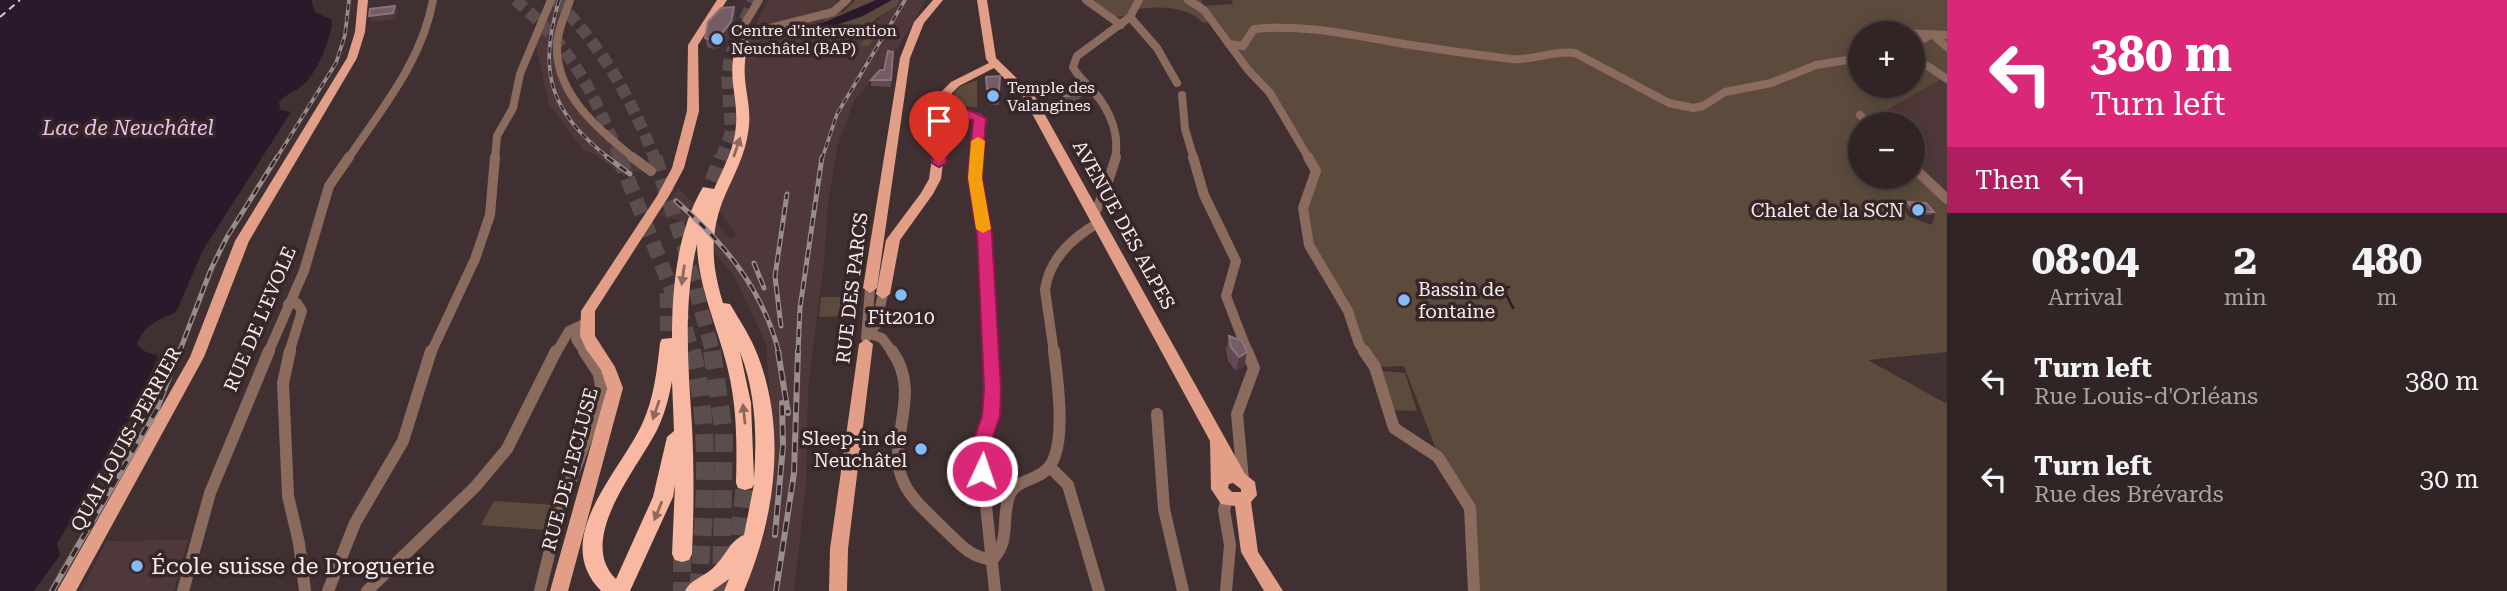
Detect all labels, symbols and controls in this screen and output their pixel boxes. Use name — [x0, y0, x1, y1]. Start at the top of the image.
place label: Centre d'intervention Neuchâtel (BAP) — [731, 21, 897, 58]
map controls — [1848, 21, 1925, 189]
button: + — [1848, 21, 1925, 98]
text: 380 m — [2090, 26, 2232, 83]
icon: left — [1975, 28, 2066, 119]
marker: Centre d'intervention Neuchâtel (BAP) — [709, 31, 725, 47]
place label: Temple des Valangines — [1007, 78, 1095, 115]
text: Turn left — [2090, 85, 2225, 123]
marker: Temple des Valangines — [985, 88, 1001, 104]
pin — [909, 91, 969, 163]
icon: arrive — [920, 102, 958, 140]
button: − — [1848, 112, 1925, 189]
water label: Lac de Neuchâtel — [41, 116, 214, 140]
street label: AVENUE DES ALPES — [1068, 136, 1180, 314]
one-way arrow — [732, 137, 743, 158]
icon: left — [2054, 161, 2092, 199]
text: Then — [1975, 165, 2040, 195]
place label: Chalet de la SCN — [1751, 199, 1904, 222]
marker: Chalet de la SCN — [1910, 202, 1926, 218]
street label: RUE DES PARCS — [831, 211, 873, 365]
text: 08:04 — [2032, 235, 2139, 284]
text: 2 — [2234, 235, 2257, 284]
text: 480 — [2352, 235, 2422, 284]
street label: RUE DE L'EVOLE — [219, 243, 301, 395]
one-way arrow — [677, 264, 688, 286]
place label: Bassin de fontaine — [1418, 278, 1505, 323]
text: Arrival — [2048, 284, 2123, 311]
text: min — [2224, 284, 2267, 311]
text: m — [2376, 284, 2397, 311]
marker: Fit2010 — [893, 287, 909, 303]
marker: Bassin de fontaine — [1396, 292, 1412, 308]
place label: Fit2010 — [867, 306, 935, 329]
street label: QUAI LOUIS-PERRIER — [66, 343, 186, 535]
text: Turn left — [2034, 353, 2152, 383]
icon: left — [1975, 362, 2013, 400]
text: 380 m — [2405, 366, 2479, 396]
text: Rue Louis-d'Orléans — [2034, 383, 2258, 410]
street label: RUE DE L'ECLUSE — [537, 385, 603, 553]
one-way arrow — [650, 399, 661, 420]
one-way arrow — [738, 403, 749, 425]
place label: Sleep-in de Neuchâtel — [802, 427, 907, 472]
position arrow — [945, 434, 1019, 508]
marker: Sleep-in de Neuchâtel — [913, 441, 929, 457]
text: Turn left — [2034, 451, 2152, 481]
icon: left — [1975, 460, 2013, 498]
text: 30 m — [2420, 464, 2479, 494]
text: Rue des Brévards — [2034, 481, 2224, 508]
one-way arrow — [652, 500, 663, 521]
place label: École suisse de Droguerie — [151, 553, 435, 580]
marker: École suisse de Droguerie — [129, 558, 145, 574]

